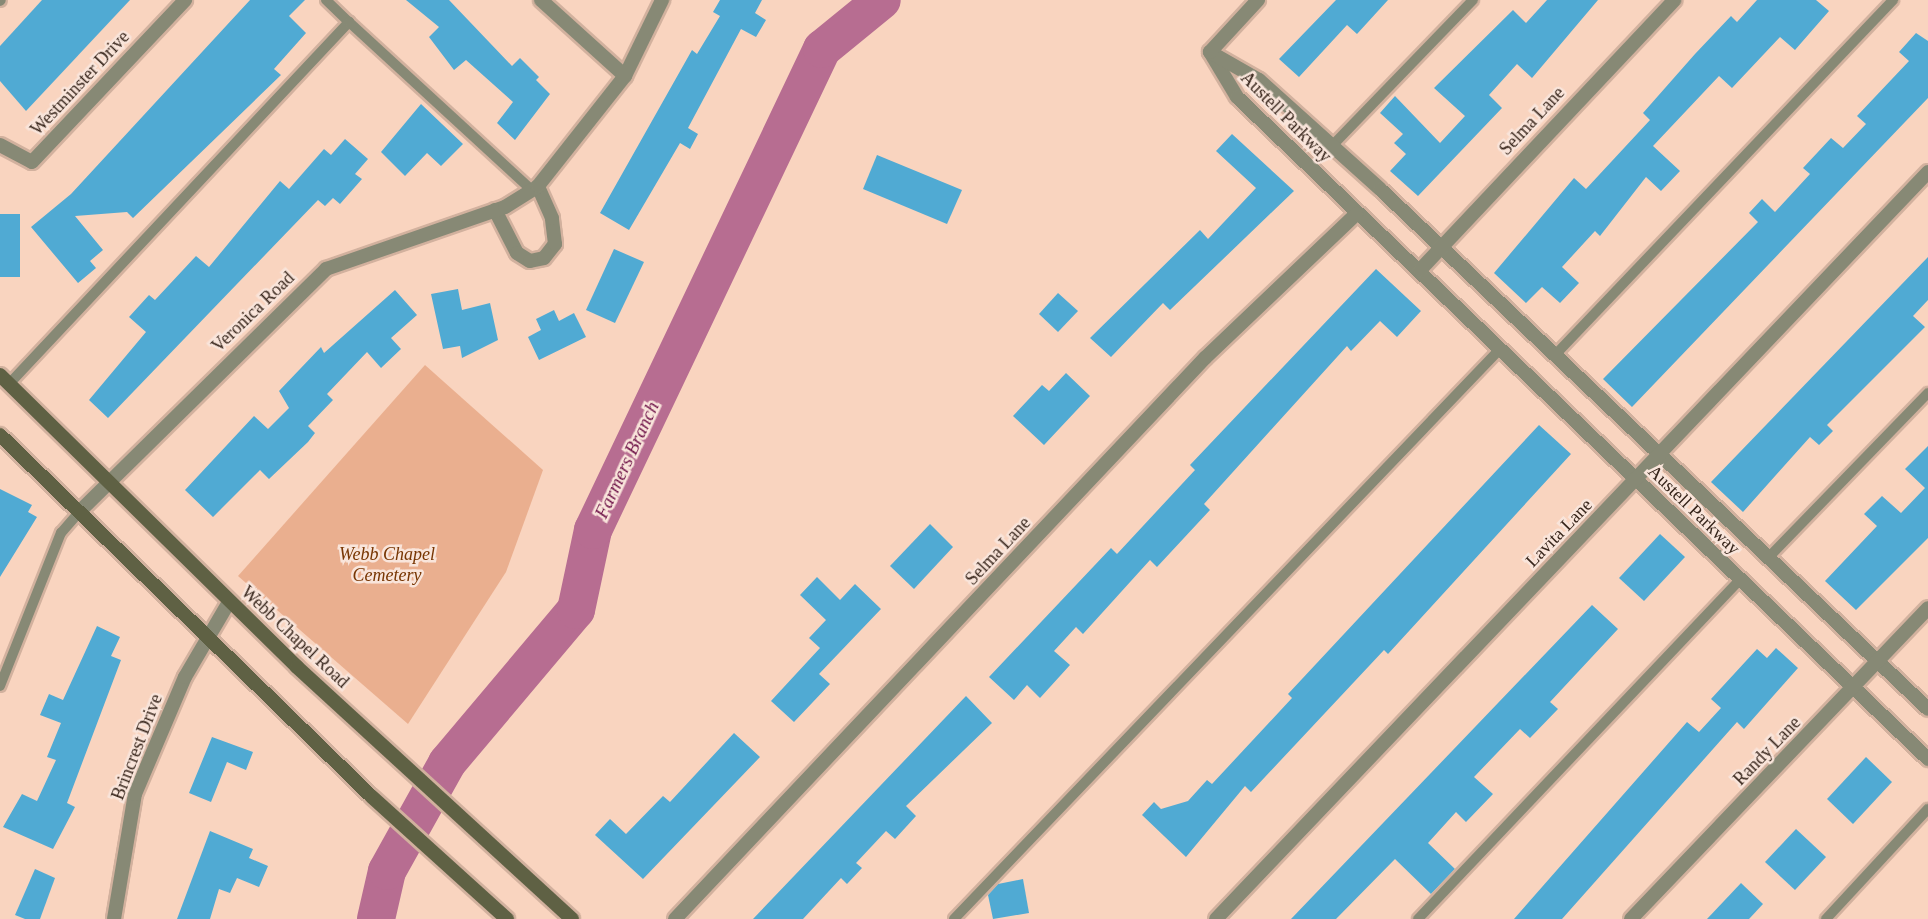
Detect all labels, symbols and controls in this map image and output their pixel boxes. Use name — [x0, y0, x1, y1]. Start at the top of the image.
street label: Westminster Drive — [26, 26, 134, 140]
street label: Austell Parkway — [1236, 67, 1336, 167]
street label: Selma Lane — [1495, 82, 1569, 160]
street label: Veronica Road — [207, 267, 299, 357]
water label: Farmers Branch — [590, 398, 664, 522]
street label: Austell Parkway — [1644, 461, 1744, 559]
street label: Lavita Lane — [1521, 494, 1597, 572]
street label: Selma Lane — [961, 512, 1035, 590]
park label: Webb Chapel Cemetery — [339, 544, 435, 586]
street label: Webb Chapel Road — [237, 582, 353, 692]
street label: Brincrest Drive — [107, 691, 167, 803]
street label: Randy Lane — [1729, 712, 1805, 790]

